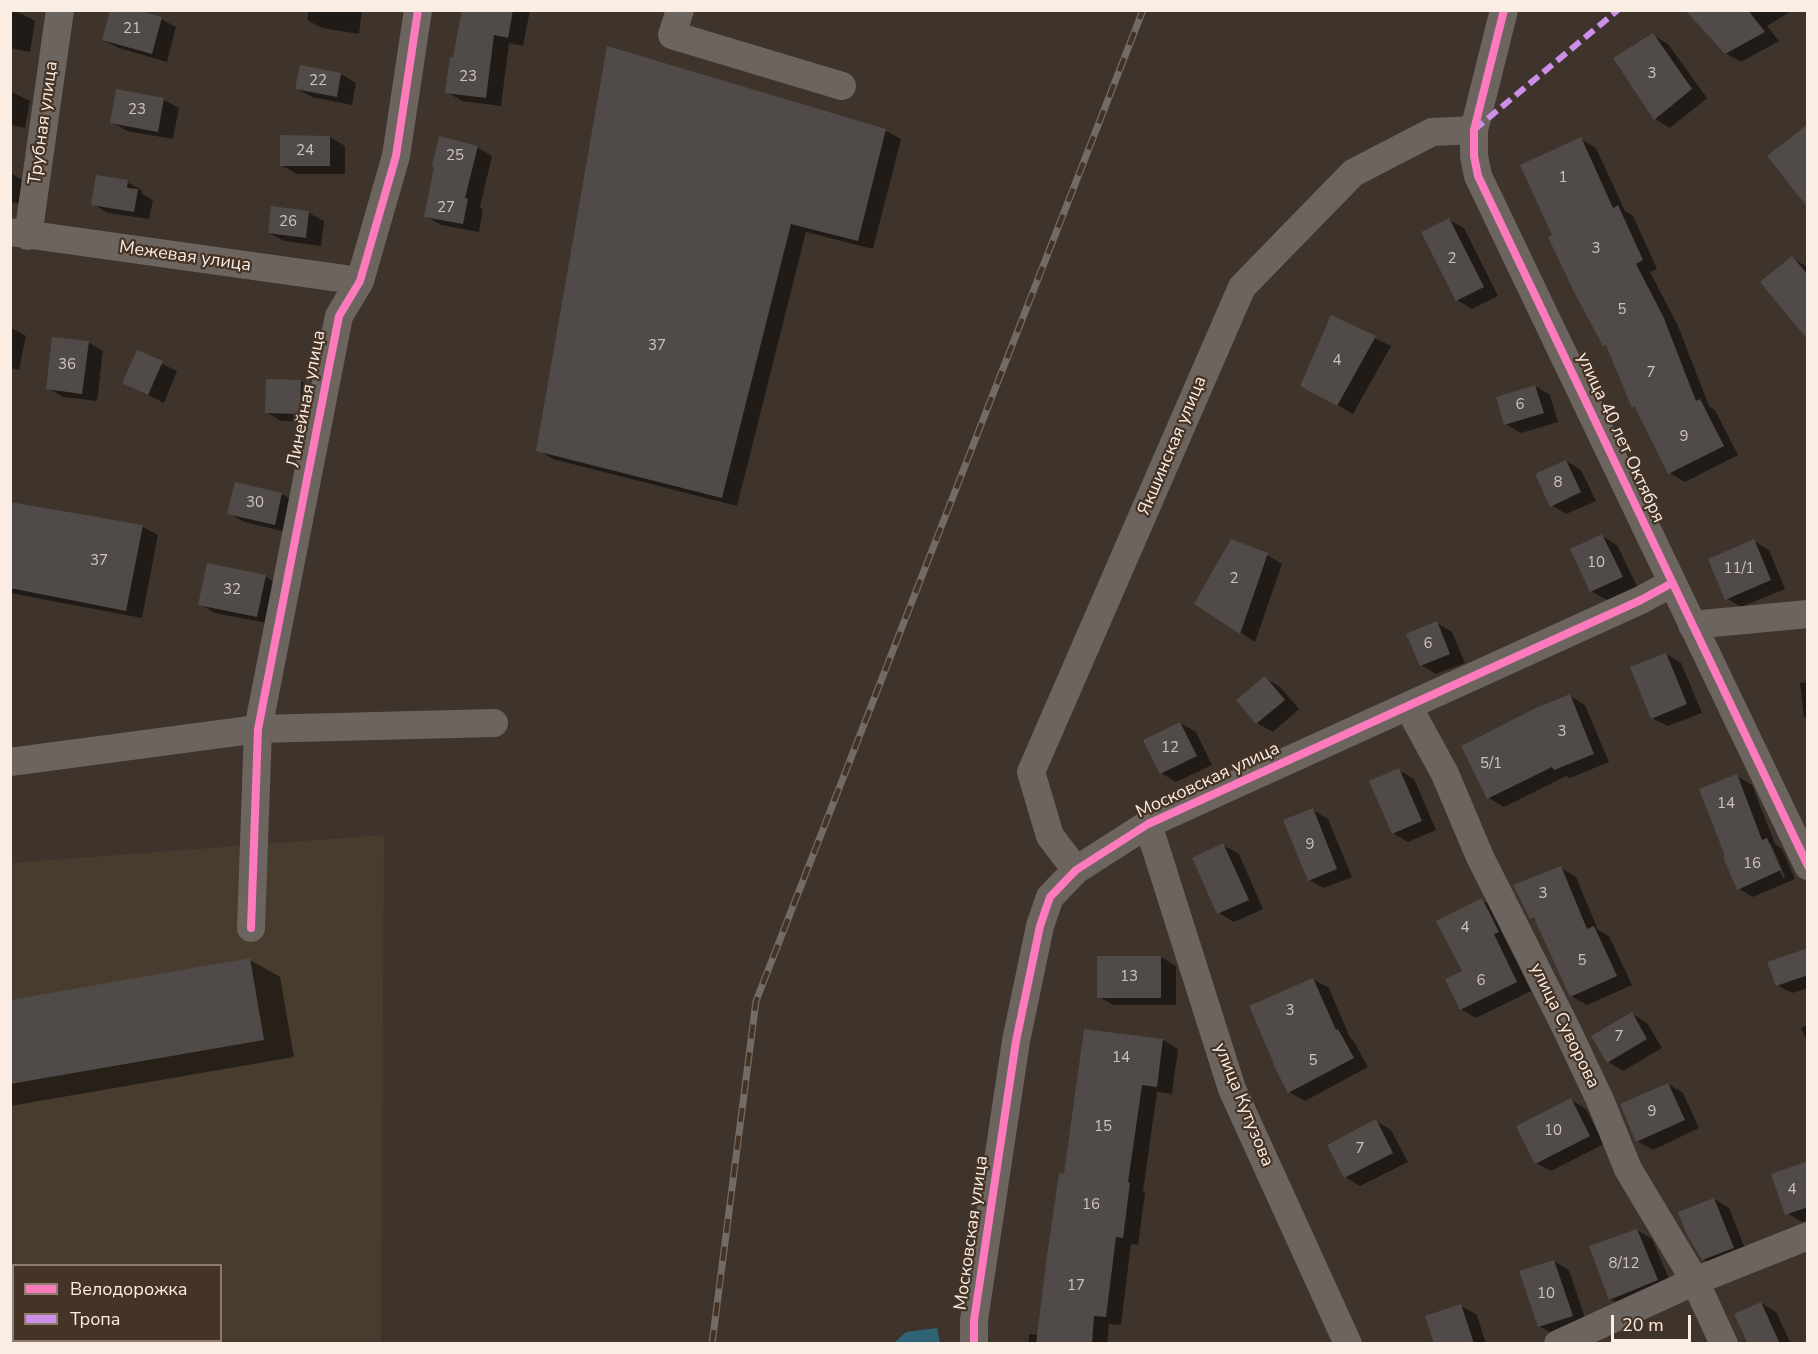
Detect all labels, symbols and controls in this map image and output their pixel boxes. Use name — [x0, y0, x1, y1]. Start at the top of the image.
house number: 21 — [123, 20, 141, 38]
street label: Трубная улица — [25, 60, 63, 186]
house number: 3 — [1648, 65, 1656, 83]
house number: 23 — [459, 68, 477, 86]
house number: 22 — [309, 72, 327, 90]
house number: 23 — [128, 101, 146, 119]
house number: 24 — [296, 142, 314, 160]
house number: 25 — [446, 147, 464, 165]
house number: 1 — [1559, 169, 1567, 187]
house number: 27 — [437, 199, 455, 217]
house number: 26 — [279, 213, 297, 231]
street label: Межевая улица — [118, 237, 252, 277]
house number: 3 — [1592, 240, 1600, 258]
house number: 2 — [1448, 250, 1456, 268]
house number: 5 — [1618, 301, 1626, 319]
street label: Линейная улица — [283, 328, 331, 470]
house number: 37 — [648, 337, 666, 355]
street label: улица 40 лет Октября — [1571, 349, 1669, 527]
house number: 4 — [1333, 352, 1341, 370]
house number: 36 — [58, 356, 76, 374]
house number: 7 — [1647, 364, 1655, 382]
street label: Якшинская улица — [1134, 373, 1212, 519]
house number: 6 — [1516, 396, 1524, 414]
house number: 9 — [1680, 428, 1688, 446]
house number: 8 — [1554, 474, 1562, 492]
house number: 30 — [246, 494, 264, 512]
house number: 37 — [90, 552, 108, 570]
house number: 10 — [1587, 554, 1605, 572]
house number: 11/1 — [1723, 560, 1755, 578]
house number: 2 — [1230, 570, 1238, 588]
house number: 32 — [223, 581, 241, 599]
house number: 6 — [1424, 635, 1432, 653]
house number: 3 — [1558, 723, 1566, 741]
street label: Московская улица — [1133, 738, 1283, 824]
house number: 12 — [1161, 739, 1179, 757]
house number: 5/1 — [1480, 755, 1502, 773]
house number: 14 — [1717, 795, 1735, 813]
house number: 9 — [1306, 836, 1314, 854]
house number: 16 — [1743, 855, 1761, 873]
house number: 3 — [1539, 885, 1547, 903]
house number: 4 — [1461, 919, 1469, 937]
house number: 5 — [1578, 952, 1586, 970]
street label: улица Суворова — [1524, 960, 1604, 1092]
house number: 13 — [1120, 968, 1138, 986]
house number: 6 — [1477, 972, 1485, 990]
house number: 3 — [1286, 1002, 1294, 1020]
house number: 7 — [1615, 1028, 1623, 1046]
street label: улица Кутузова — [1208, 1040, 1278, 1170]
house number: 14 — [1112, 1049, 1130, 1067]
house number: 5 — [1309, 1052, 1317, 1070]
house number: 9 — [1648, 1103, 1656, 1121]
house number: 15 — [1094, 1118, 1112, 1136]
house number: 10 — [1544, 1122, 1562, 1140]
house number: 7 — [1356, 1140, 1364, 1158]
street label: Московская улица — [950, 1154, 994, 1312]
house number: 4 — [1788, 1181, 1796, 1199]
house number: 16 — [1082, 1196, 1100, 1214]
house number: 8/12 — [1608, 1255, 1640, 1273]
legend — [12, 1264, 222, 1342]
text: Велодорожка — [70, 1277, 187, 1301]
house number: 17 — [1067, 1277, 1085, 1295]
house number: 10 — [1537, 1285, 1555, 1303]
scale bar — [1614, 1303, 1694, 1341]
text: Тропа — [70, 1307, 121, 1331]
text: 20 m — [1622, 1313, 1664, 1337]

